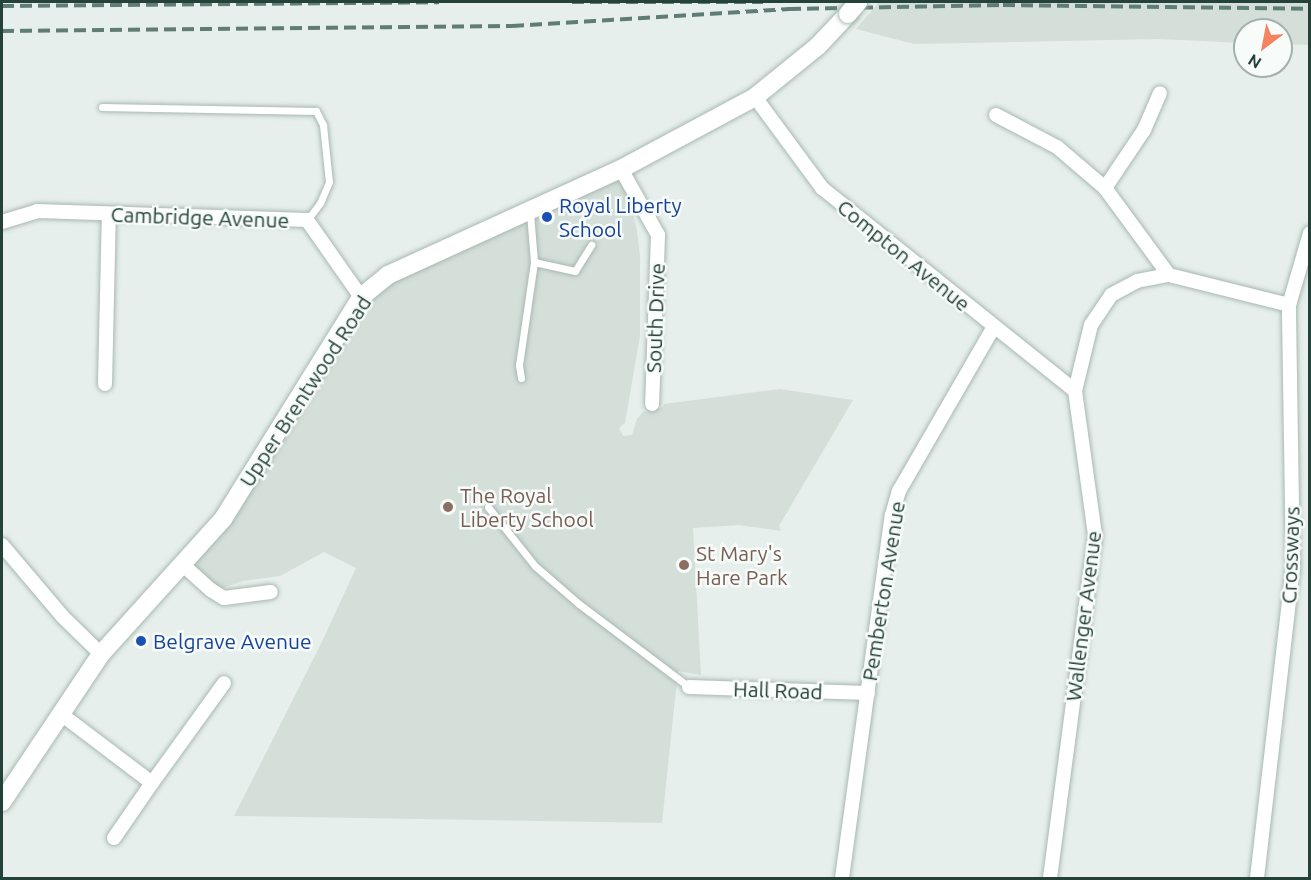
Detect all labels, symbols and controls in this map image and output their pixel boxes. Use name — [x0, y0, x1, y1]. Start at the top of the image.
north arrow — [1233, 18, 1293, 78]
text: N — [1245, 51, 1264, 72]
place label: Royal Liberty School — [559, 192, 682, 242]
street label: Compton Avenue — [833, 194, 975, 316]
street label: Cambridge Avenue — [110, 201, 290, 233]
marker: Royal Liberty School — [540, 210, 554, 224]
street label: South Drive — [640, 263, 670, 373]
street label: Upper Brentwood Road — [234, 291, 376, 491]
place label: The Royal Liberty School — [460, 482, 594, 532]
street label: Pemberton Avenue — [856, 499, 910, 683]
marker: The Royal Liberty School — [441, 500, 455, 514]
street label: Crossways — [1276, 506, 1304, 604]
street label: Wallenger Avenue — [1060, 529, 1106, 703]
place label: St Mary's Hare Park — [696, 540, 787, 590]
marker: St Mary's Hare Park — [677, 558, 691, 572]
place label: Belgrave Avenue — [153, 628, 312, 654]
marker: Belgrave Avenue — [134, 634, 148, 648]
street label: Hall Road — [733, 676, 823, 704]

